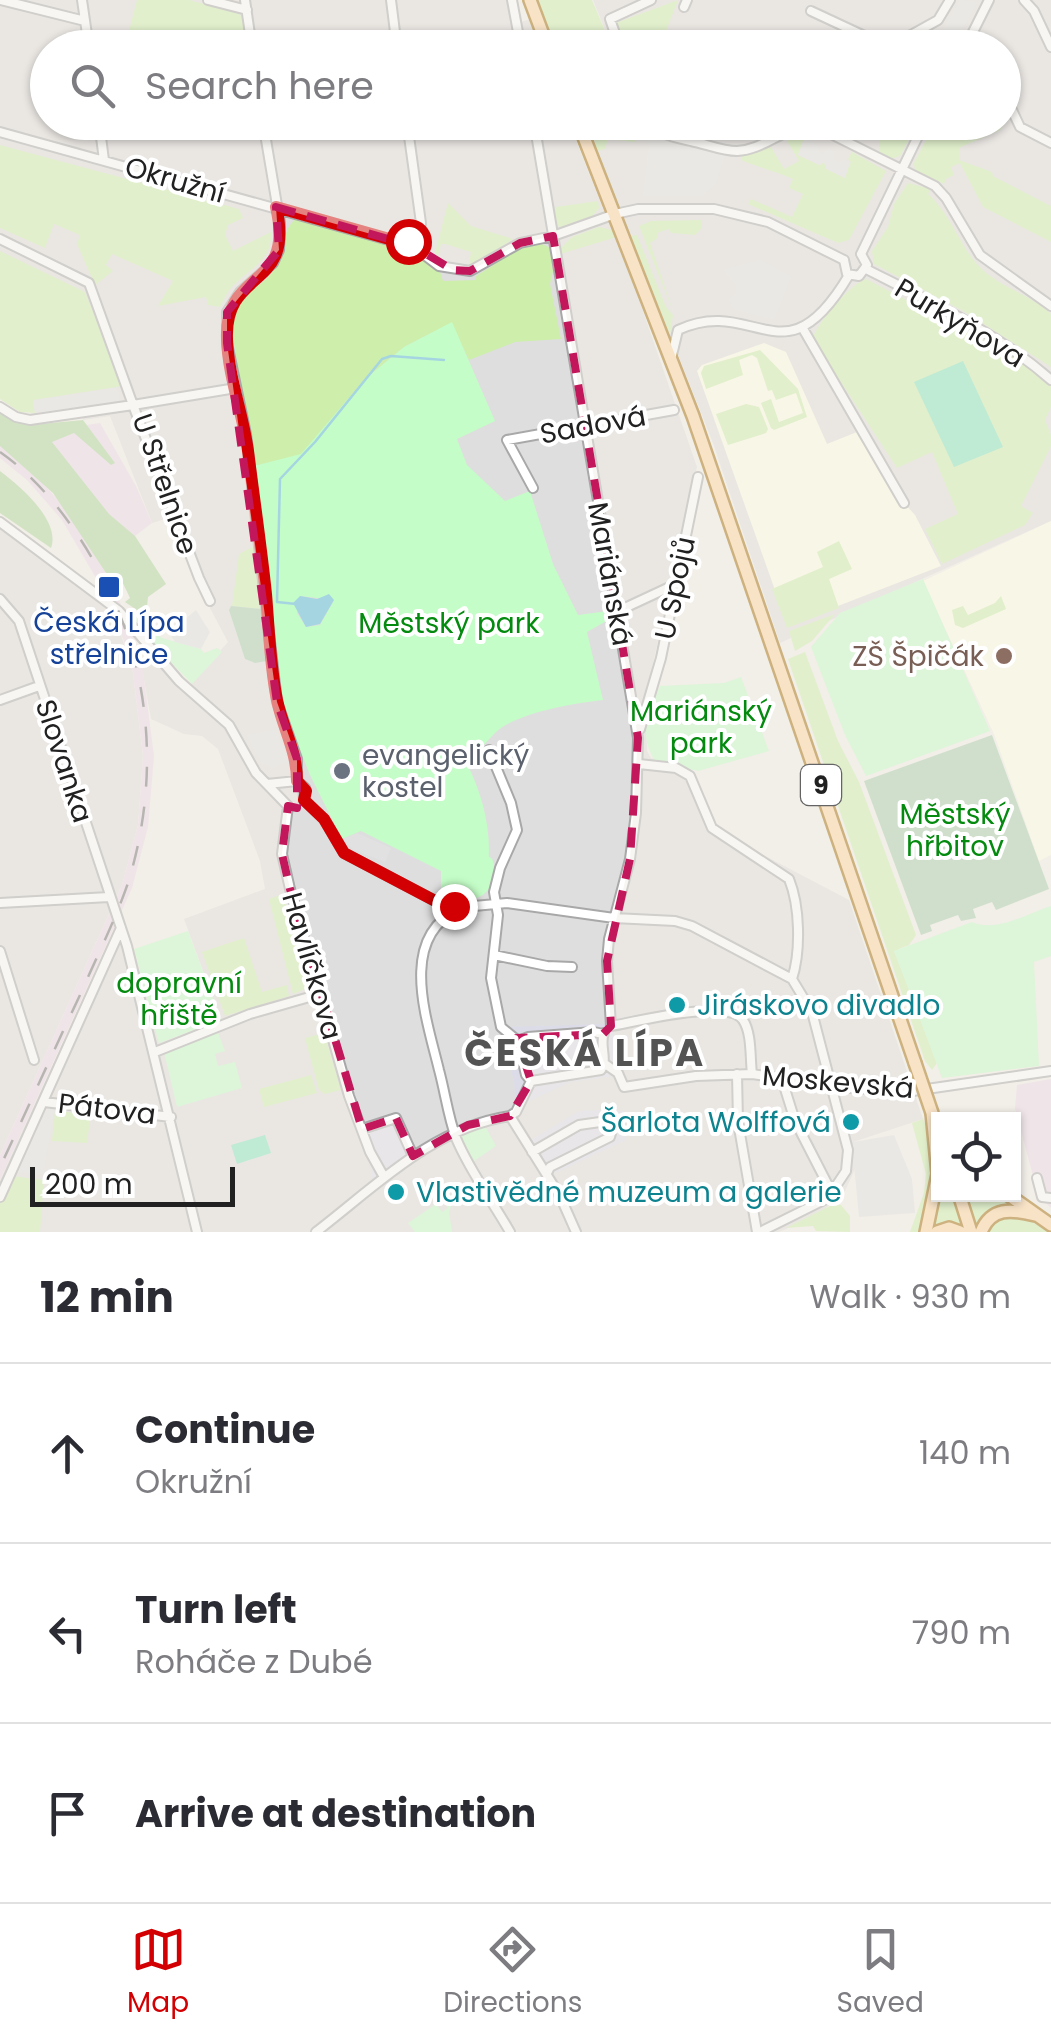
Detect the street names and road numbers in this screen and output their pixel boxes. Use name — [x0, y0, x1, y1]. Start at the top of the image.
street label: Okružní — [120, 147, 230, 213]
street label: Purkyňova — [888, 269, 1032, 377]
street label: Sadová — [537, 397, 649, 453]
street label: U Střelnice — [123, 408, 207, 560]
street label: Mariánská — [578, 499, 642, 649]
street label: U Spojů — [645, 533, 705, 643]
street label: Slovanka — [26, 695, 102, 827]
road number: 9 — [801, 765, 841, 805]
street label: Havlíčkova — [272, 888, 352, 1044]
street label: Moskevská — [761, 1056, 915, 1108]
street label: Pátova — [56, 1084, 158, 1134]

